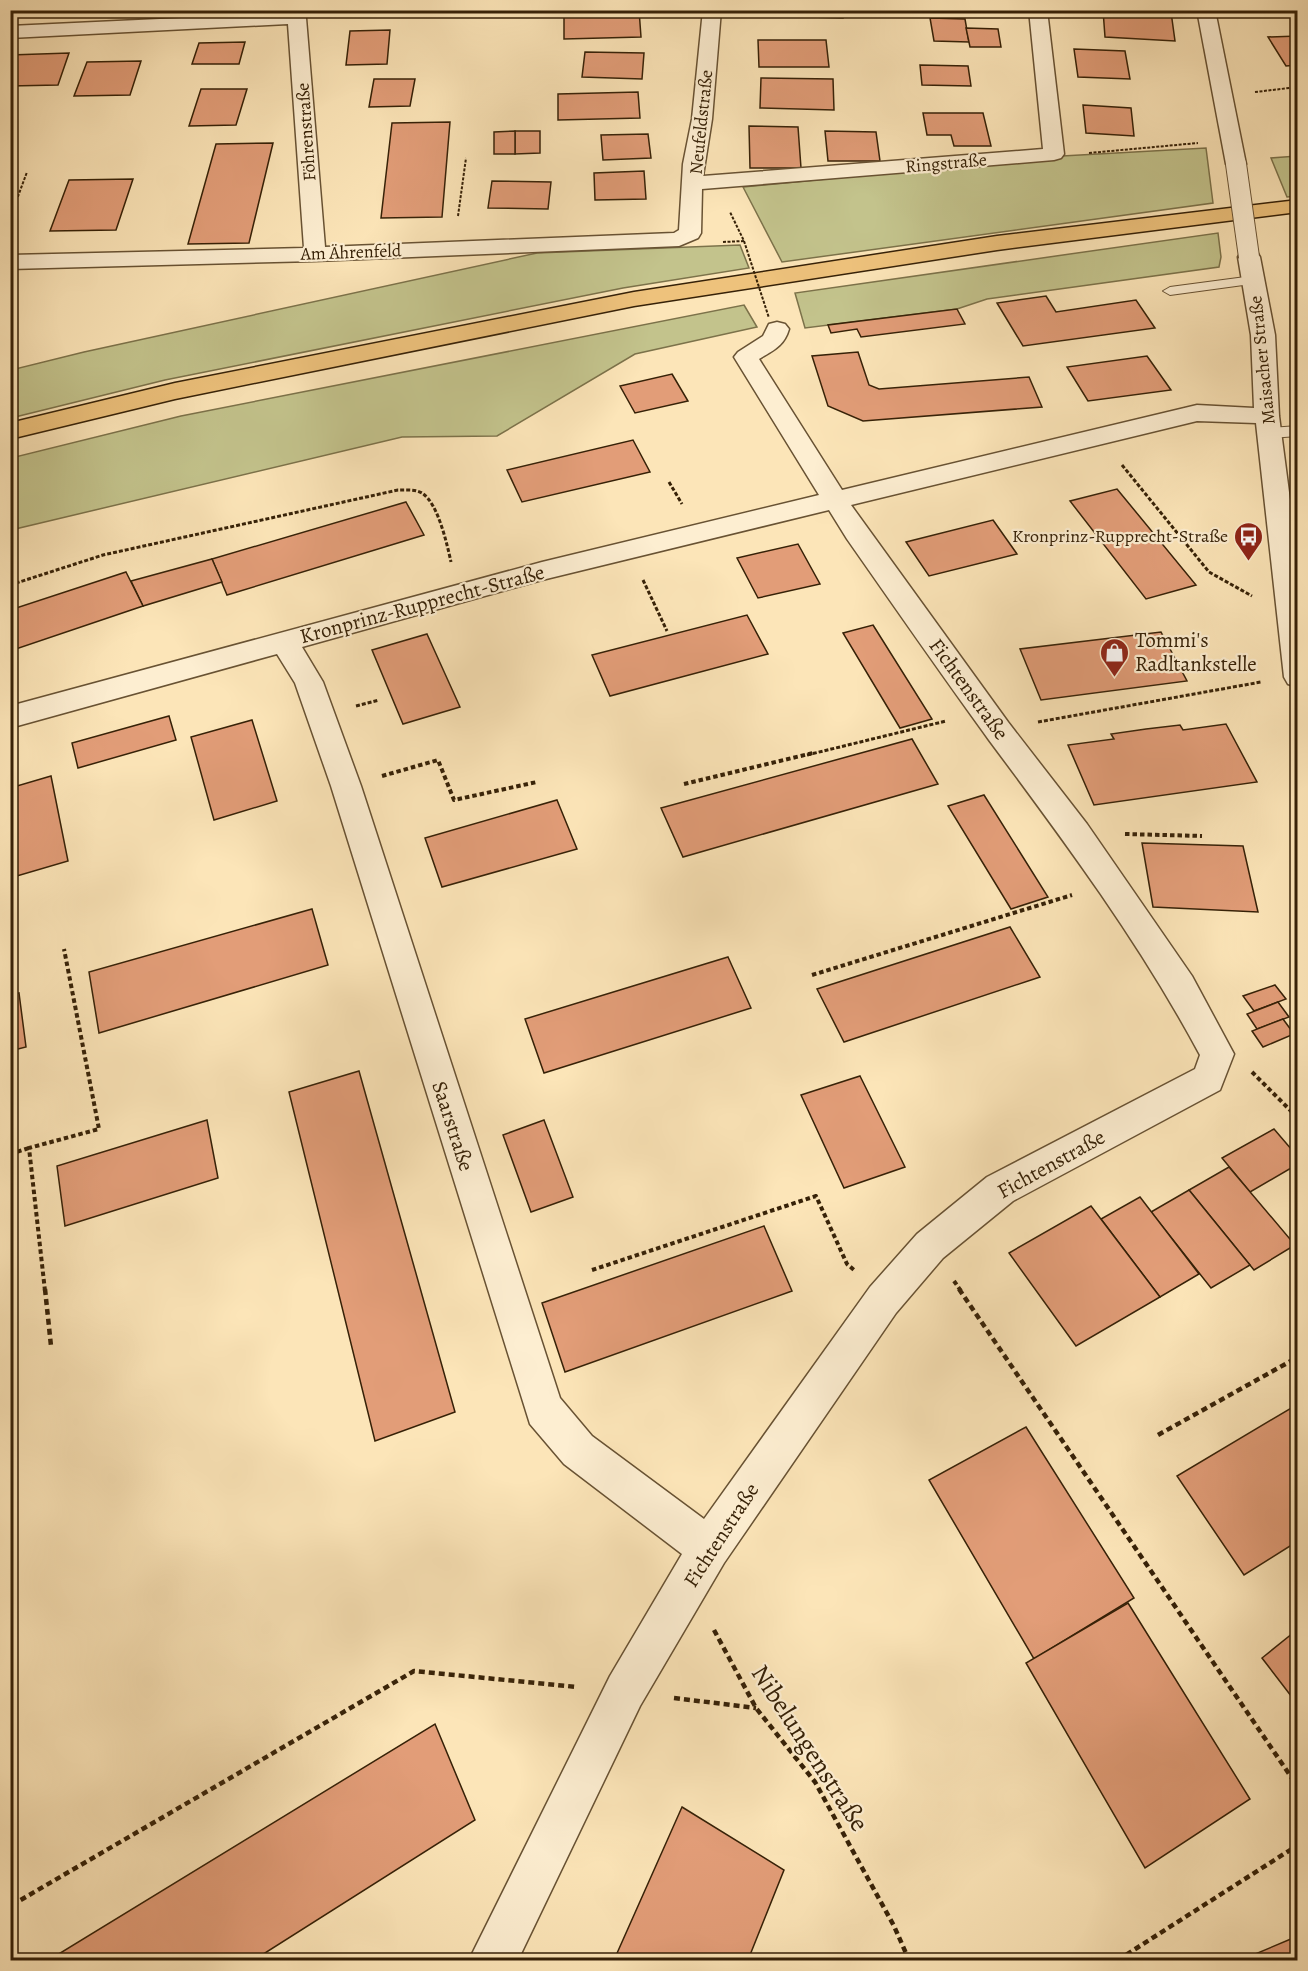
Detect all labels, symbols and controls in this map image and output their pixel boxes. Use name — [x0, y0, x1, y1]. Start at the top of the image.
street label: Neufeldstraße — [684, 68, 718, 176]
street label: Föhrenstraße — [291, 82, 321, 182]
street label: Ringstraße — [904, 147, 988, 179]
street label: Am Ährenfeld — [299, 238, 402, 266]
street label: Maisacher Straße — [1243, 294, 1281, 426]
bus stop icon: Kronprinz-Rupprecht-Straße — [1233, 520, 1265, 562]
place label: Kronprinz-Rupprecht-Straße — [1012, 524, 1228, 548]
street label: Kronprinz-Rupprecht-Straße — [297, 558, 547, 650]
place label: Tommi's Radltankstelle — [1135, 626, 1257, 678]
street label: Fichtenstraße — [923, 633, 1015, 745]
shop icon: Tommi's Radltankstelle — [1098, 636, 1130, 678]
street label: Saarstraße — [425, 1077, 481, 1175]
street label: Fichtenstraße — [992, 1123, 1110, 1205]
street label: Fichtenstraße — [677, 1477, 765, 1593]
street label: Nibelungenstraße — [743, 1658, 877, 1838]

